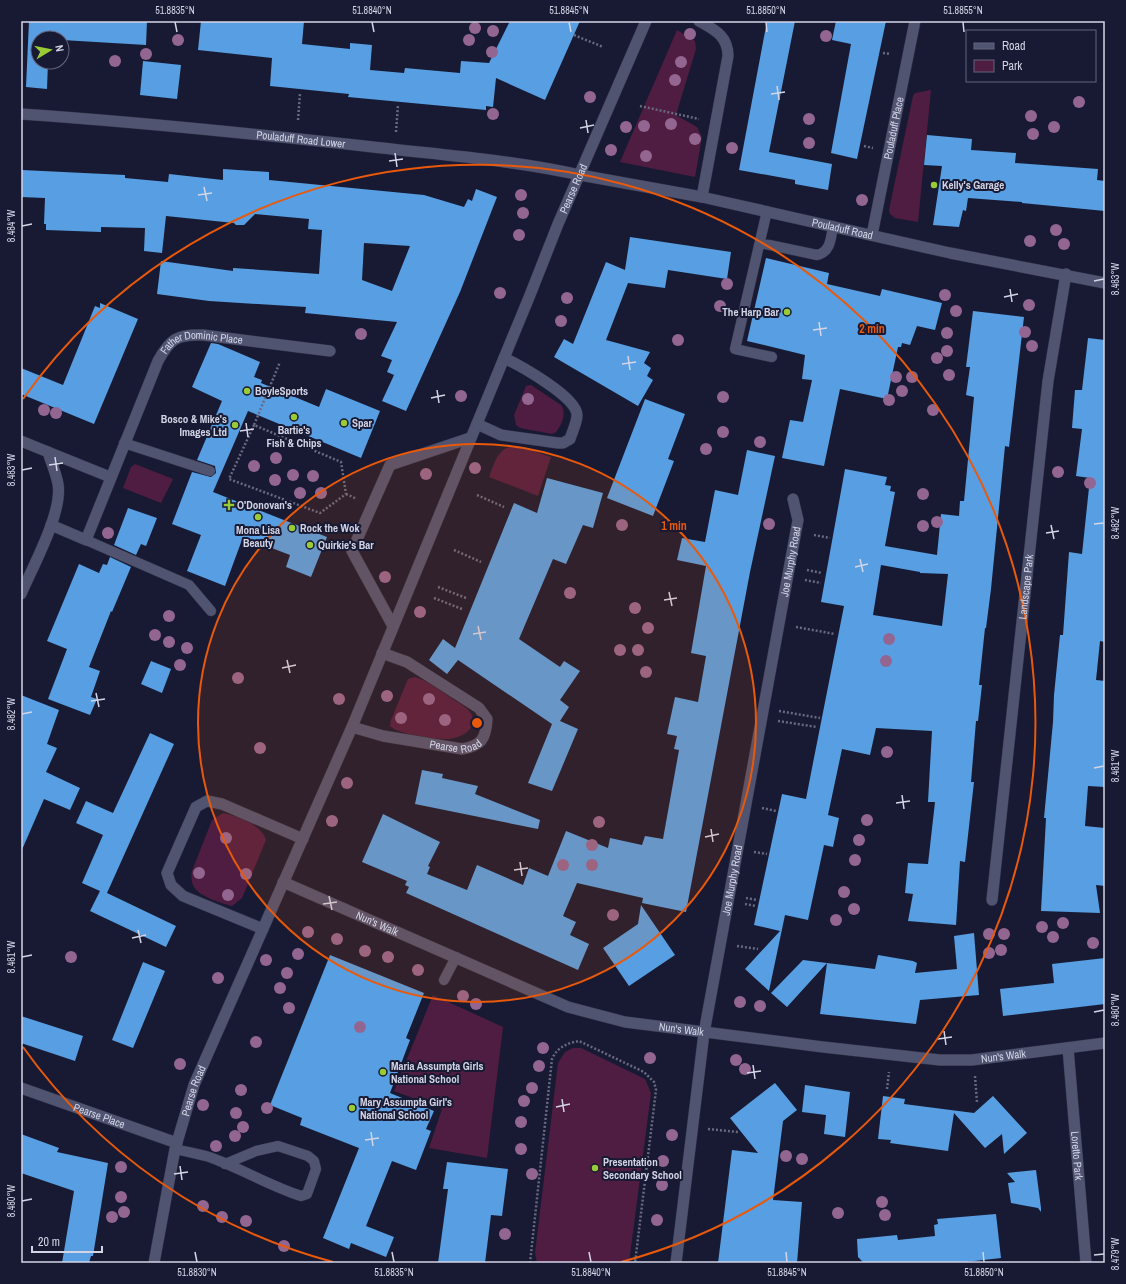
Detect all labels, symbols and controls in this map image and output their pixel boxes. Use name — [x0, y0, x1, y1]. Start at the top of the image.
text: 51.8835°N — [155, 4, 195, 17]
text: 51.8840°N — [352, 4, 392, 17]
text: 51.8845°N — [549, 4, 589, 17]
text: 51.8850°N — [746, 4, 786, 17]
text: 51.8855°N — [943, 4, 983, 17]
north arrow — [30, 30, 70, 70]
legend — [966, 30, 1096, 82]
text: Road — [1002, 38, 1026, 54]
text: N — [52, 44, 67, 53]
text: Park — [1002, 58, 1022, 74]
street label: Pouladuff Place — [880, 96, 907, 161]
street label: Pouladuff Road Lower — [256, 128, 346, 151]
street label: Pearse Road — [556, 162, 590, 216]
place label: Kelly's Garage — [942, 178, 1004, 192]
marker: Kelly's Garage — [929, 180, 939, 190]
text: 8.484°W — [5, 210, 18, 242]
street label: Pouladuff Road — [811, 215, 874, 242]
text: 8.483°W — [1109, 263, 1122, 295]
place label: The Harp Bar — [722, 305, 779, 319]
marker: The Harp Bar — [782, 307, 792, 317]
text: 2 min — [859, 321, 885, 337]
street label: Father Dominic Place — [157, 328, 244, 357]
place label: BoyleSports — [255, 384, 308, 398]
marker: BoyleSports — [242, 386, 252, 396]
place label: Bosco & Mike's Images Ltd — [161, 412, 227, 439]
marker: Bartie's Fish & Chips — [289, 412, 299, 422]
place label: Spar — [352, 416, 373, 430]
marker: Spar — [339, 418, 349, 428]
marker: Bosco & Mike's Images Ltd — [230, 420, 240, 430]
place label: Bartie's Fish & Chips — [266, 423, 322, 450]
text: 8.483°W — [5, 454, 18, 486]
place label: O'Donovan's — [237, 498, 292, 512]
marker: O'Donovan's — [224, 500, 234, 510]
text: 8.482°W — [1109, 507, 1122, 539]
marker: Mona Lisa Beauty — [253, 512, 263, 522]
text: 1 min — [661, 518, 687, 534]
place label: Rock the Wok — [300, 521, 360, 535]
place label: Mona Lisa Beauty — [236, 523, 280, 550]
marker: Rock the Wok — [287, 523, 297, 533]
street label: Joe Murphy Road — [777, 525, 804, 598]
place label: Quirkie's Bar — [318, 538, 374, 552]
marker: Quirkie's Bar — [305, 540, 315, 550]
street label: Landscape Park — [1015, 553, 1036, 620]
text: 8.482°W — [5, 698, 18, 730]
centre of rings — [470, 716, 484, 730]
street label: Pearse Road — [429, 736, 485, 756]
text: 8.481°W — [1109, 750, 1122, 782]
street label: Joe Murphy Road — [719, 844, 745, 917]
street label: Nun's Walk — [354, 908, 401, 939]
text: 8.481°W — [5, 941, 18, 973]
text: 8.480°W — [1109, 994, 1122, 1026]
street label: Nun's Walk — [658, 1019, 705, 1039]
street label: Nun's Walk — [980, 1046, 1027, 1066]
place label: Maria Assumpta Girls National School — [391, 1059, 483, 1086]
street label: Pearse Road — [178, 1063, 209, 1118]
marker: Maria Assumpta Girls National School — [378, 1067, 388, 1077]
place label: Mary Assumpta Girl's National School — [360, 1095, 452, 1122]
street label: Pearse Place — [72, 1100, 127, 1131]
marker: Mary Assumpta Girl's National School — [347, 1103, 357, 1113]
street label: Loretto Park — [1068, 1130, 1086, 1181]
place label: Presentation Secondary School — [603, 1155, 682, 1182]
marker: Presentation Secondary School — [590, 1163, 600, 1173]
text: 8.480°W — [5, 1185, 18, 1217]
scale bar — [32, 1228, 102, 1254]
text: 20 m — [38, 1234, 60, 1250]
text: 8.479°W — [1109, 1238, 1122, 1270]
text: 51.8830°N — [177, 1266, 217, 1279]
text: 51.8835°N — [374, 1266, 414, 1279]
text: 51.8840°N — [571, 1266, 611, 1279]
text: 51.8845°N — [767, 1266, 807, 1279]
text: 51.8850°N — [964, 1266, 1004, 1279]

